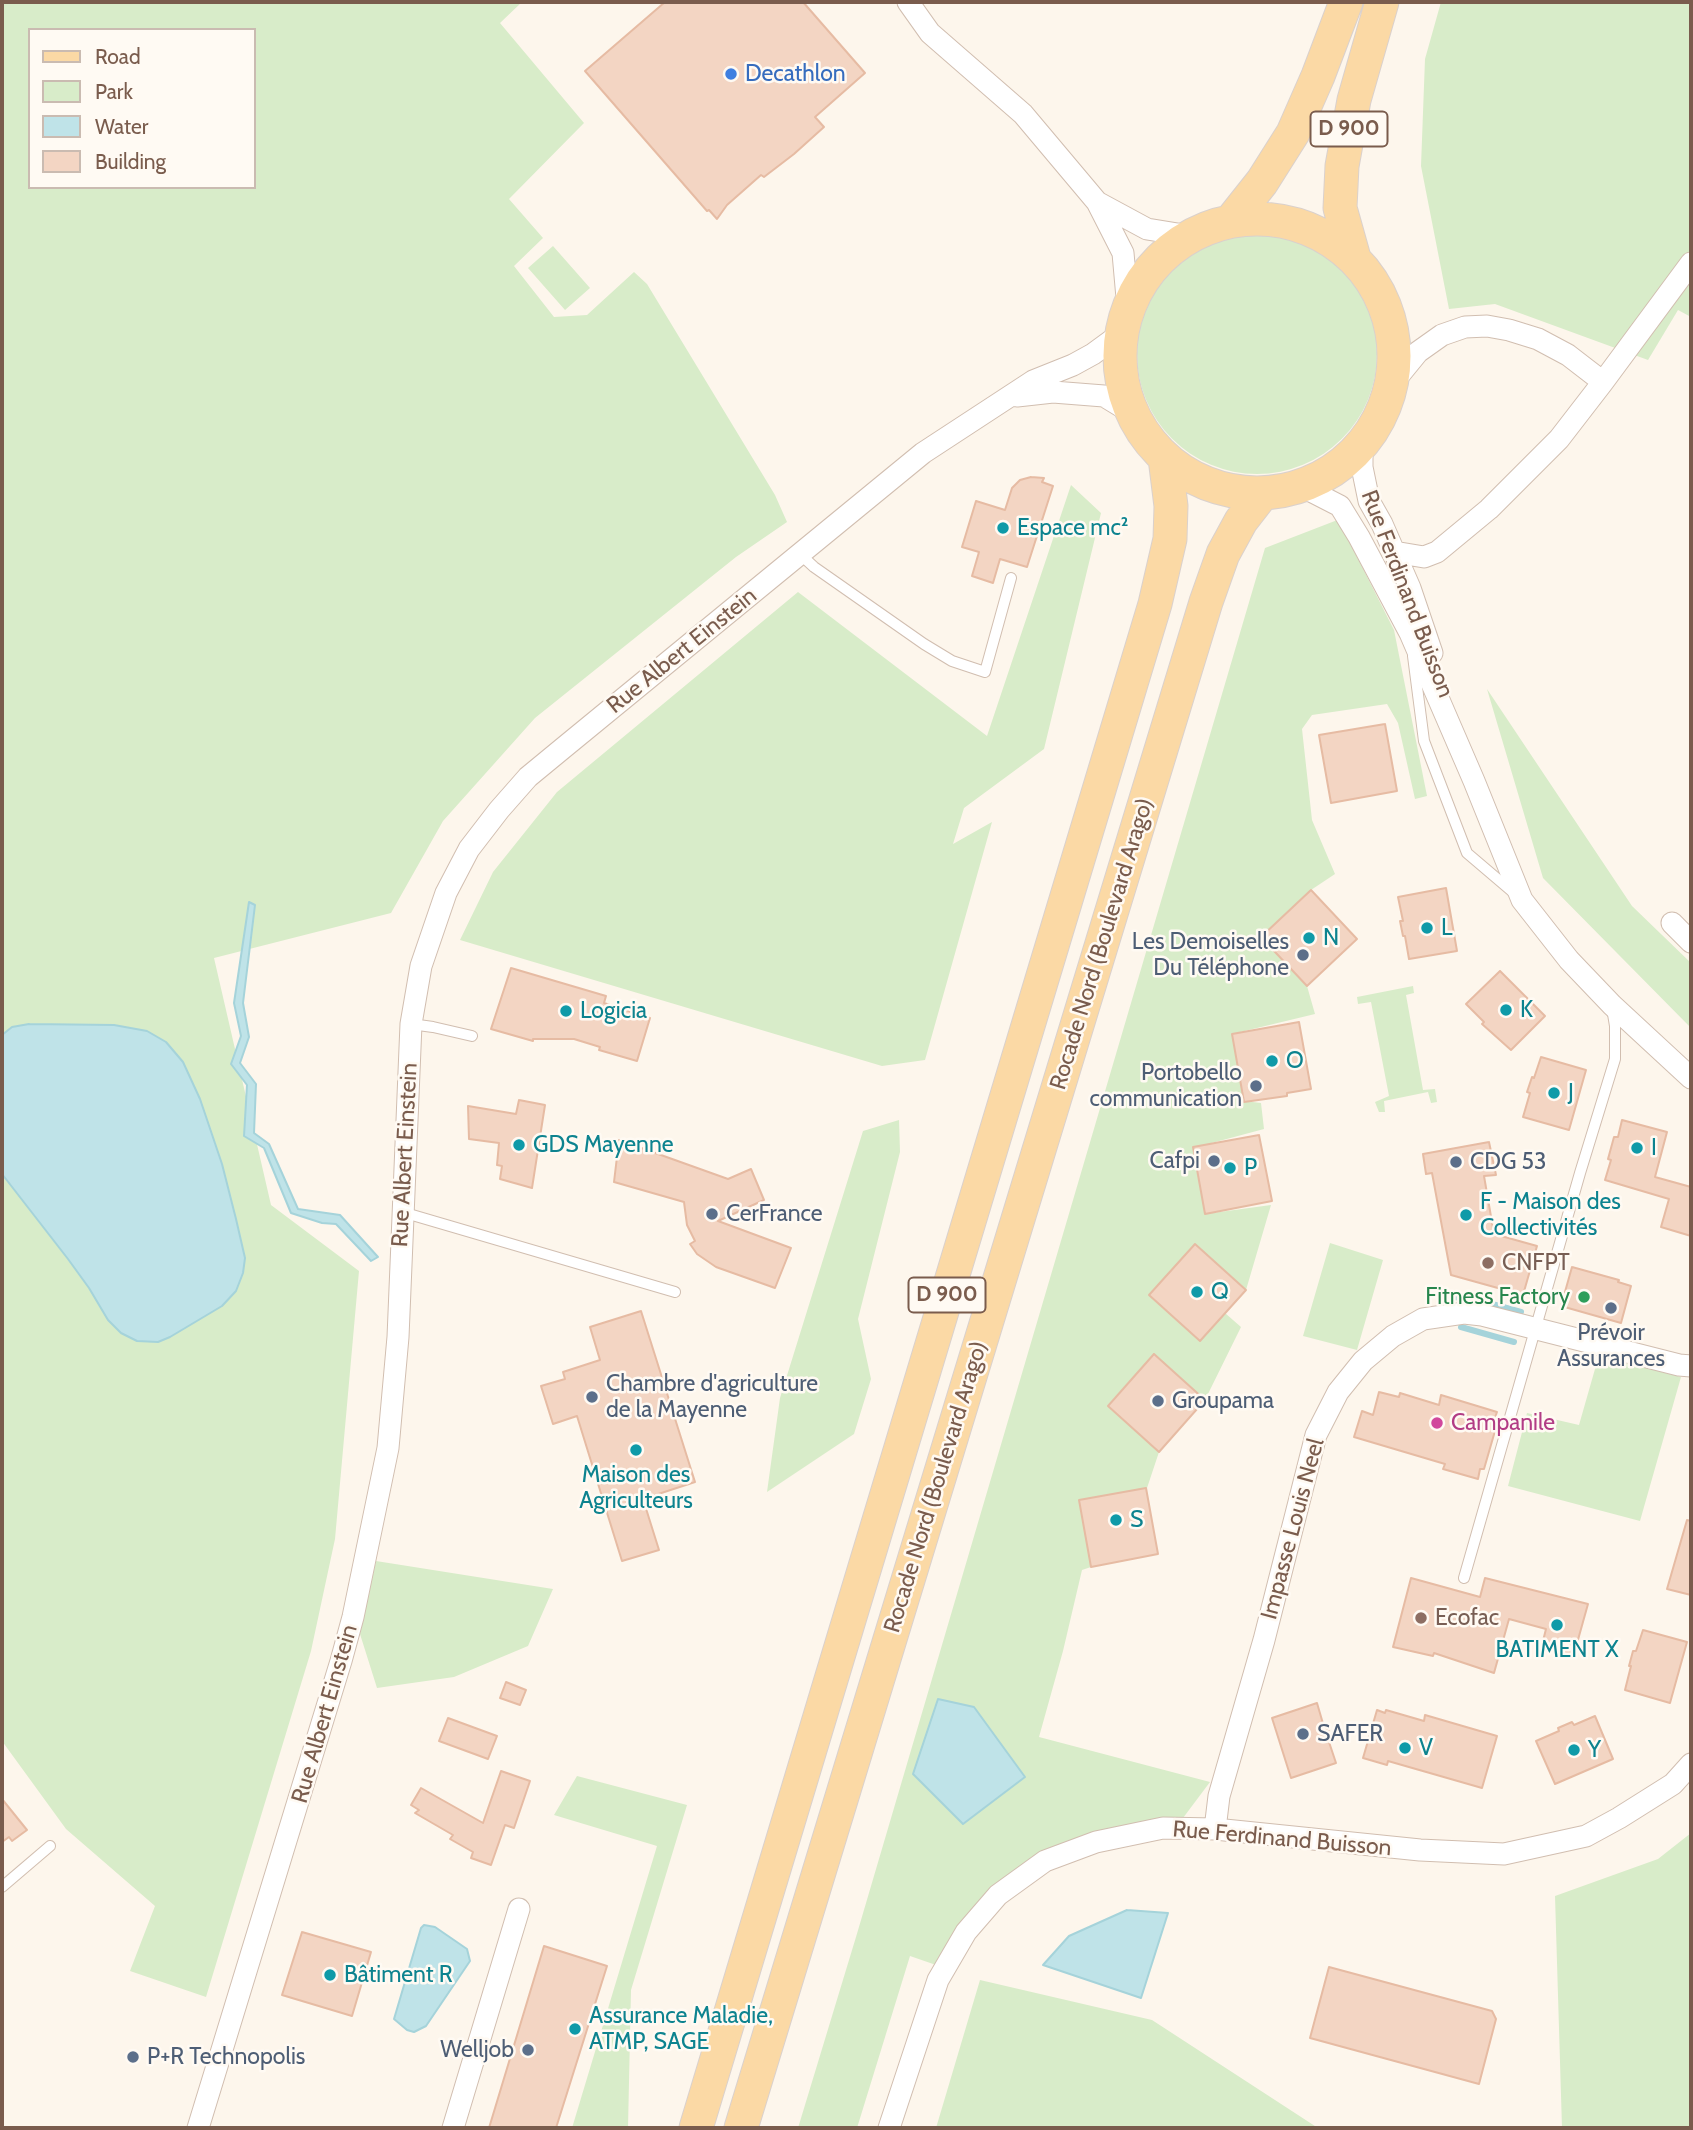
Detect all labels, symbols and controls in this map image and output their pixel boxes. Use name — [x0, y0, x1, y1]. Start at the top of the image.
legend — [28, 28, 256, 189]
text: Road — [95, 44, 141, 69]
place label: Decathlon — [745, 60, 846, 88]
marker: Decathlon — [723, 66, 739, 82]
text: Park — [95, 79, 133, 104]
road number: D 900 — [1310, 111, 1388, 146]
text: Water — [95, 114, 148, 139]
text: Building — [95, 149, 166, 174]
street label: Rue Ferdinand Buisson — [1355, 486, 1459, 702]
place label: Espace mc² — [1017, 514, 1128, 542]
marker: Espace mc² — [995, 520, 1011, 536]
street label: Rue Albert Einstein — [602, 582, 762, 720]
street label: Rocade Nord (Boulevard Arago) — [1045, 795, 1159, 1093]
place label: L — [1441, 914, 1453, 942]
marker: L — [1419, 920, 1435, 936]
place label: N — [1323, 924, 1339, 952]
place label: Les Demoiselles Du Téléphone — [1132, 928, 1289, 982]
marker: N — [1301, 930, 1317, 946]
marker: Les Demoiselles Du Téléphone — [1295, 947, 1311, 963]
place label: K — [1520, 996, 1533, 1024]
place label: Logicia — [580, 997, 647, 1025]
marker: K — [1498, 1002, 1514, 1018]
marker: Logicia — [558, 1003, 574, 1019]
place label: O — [1286, 1047, 1304, 1075]
marker: O — [1264, 1053, 1280, 1069]
place label: Portobello communication — [1090, 1059, 1242, 1113]
street label: Rue Albert Einstein — [386, 1062, 424, 1248]
marker: Portobello communication — [1248, 1078, 1264, 1094]
place label: J — [1568, 1079, 1574, 1107]
marker: J — [1546, 1085, 1562, 1101]
place label: GDS Mayenne — [533, 1131, 674, 1159]
place label: I — [1651, 1134, 1657, 1162]
marker: GDS Mayenne — [511, 1137, 527, 1153]
marker: I — [1629, 1140, 1645, 1156]
place label: Cafpi — [1150, 1147, 1200, 1175]
place label: CDG 53 — [1470, 1148, 1546, 1176]
marker: Cafpi — [1206, 1153, 1222, 1169]
place label: P — [1244, 1154, 1257, 1182]
marker: CDG 53 — [1448, 1154, 1464, 1170]
marker: P — [1222, 1160, 1238, 1176]
place label: F - Maison des Collectivités — [1480, 1188, 1621, 1242]
place label: CerFrance — [726, 1200, 823, 1228]
marker: CerFrance — [704, 1206, 720, 1222]
marker: F - Maison des Collectivités — [1458, 1207, 1474, 1223]
place label: CNFPT — [1502, 1249, 1570, 1277]
marker: CNFPT — [1480, 1255, 1496, 1271]
road number: D 900 — [908, 1278, 986, 1312]
place label: Q — [1211, 1278, 1229, 1306]
place label: Fitness Factory — [1425, 1283, 1570, 1311]
marker: Q — [1189, 1284, 1205, 1300]
marker: Fitness Factory — [1576, 1289, 1592, 1305]
marker: Prévoir Assurances — [1603, 1300, 1619, 1316]
place label: Prévoir Assurances — [1557, 1319, 1665, 1373]
street label: Rocade Nord (Boulevard Arago) — [879, 1338, 993, 1636]
place label: Chambre d'agriculture de la Mayenne — [606, 1370, 818, 1424]
place label: Groupama — [1172, 1387, 1274, 1415]
marker: Chambre d'agriculture de la Mayenne — [584, 1389, 600, 1405]
marker: Groupama — [1150, 1393, 1166, 1409]
place label: Campanile — [1451, 1409, 1555, 1437]
marker: Campanile — [1429, 1415, 1445, 1431]
street label: Impasse Louis Neel — [1256, 1436, 1330, 1622]
marker: Maison des Agriculteurs — [628, 1442, 644, 1458]
place label: Maison des Agriculteurs — [579, 1461, 693, 1515]
place label: S — [1130, 1506, 1143, 1534]
marker: S — [1108, 1512, 1124, 1528]
place label: Ecofac — [1435, 1604, 1499, 1632]
marker: Ecofac — [1413, 1610, 1429, 1626]
marker: BATIMENT X — [1549, 1617, 1565, 1633]
street label: Rue Albert Einstein — [286, 1622, 364, 1806]
place label: BATIMENT X — [1495, 1636, 1619, 1664]
place label: SAFER — [1317, 1720, 1383, 1748]
marker: SAFER — [1295, 1726, 1311, 1742]
place label: V — [1419, 1734, 1433, 1762]
place label: Y — [1588, 1736, 1601, 1764]
marker: V — [1397, 1740, 1413, 1756]
marker: Y — [1566, 1742, 1582, 1758]
street label: Rue Ferdinand Buisson — [1171, 1816, 1393, 1862]
place label: Bâtiment R — [344, 1961, 453, 1989]
marker: Bâtiment R — [322, 1967, 338, 1983]
place label: Assurance Maladie, ATMP, SAGE — [589, 2002, 773, 2056]
marker: Assurance Maladie, ATMP, SAGE — [567, 2021, 583, 2037]
place label: Welljob — [440, 2036, 514, 2064]
marker: Welljob — [520, 2042, 536, 2058]
place label: P+R Technopolis — [147, 2043, 305, 2071]
marker: P+R Technopolis — [125, 2049, 141, 2065]

